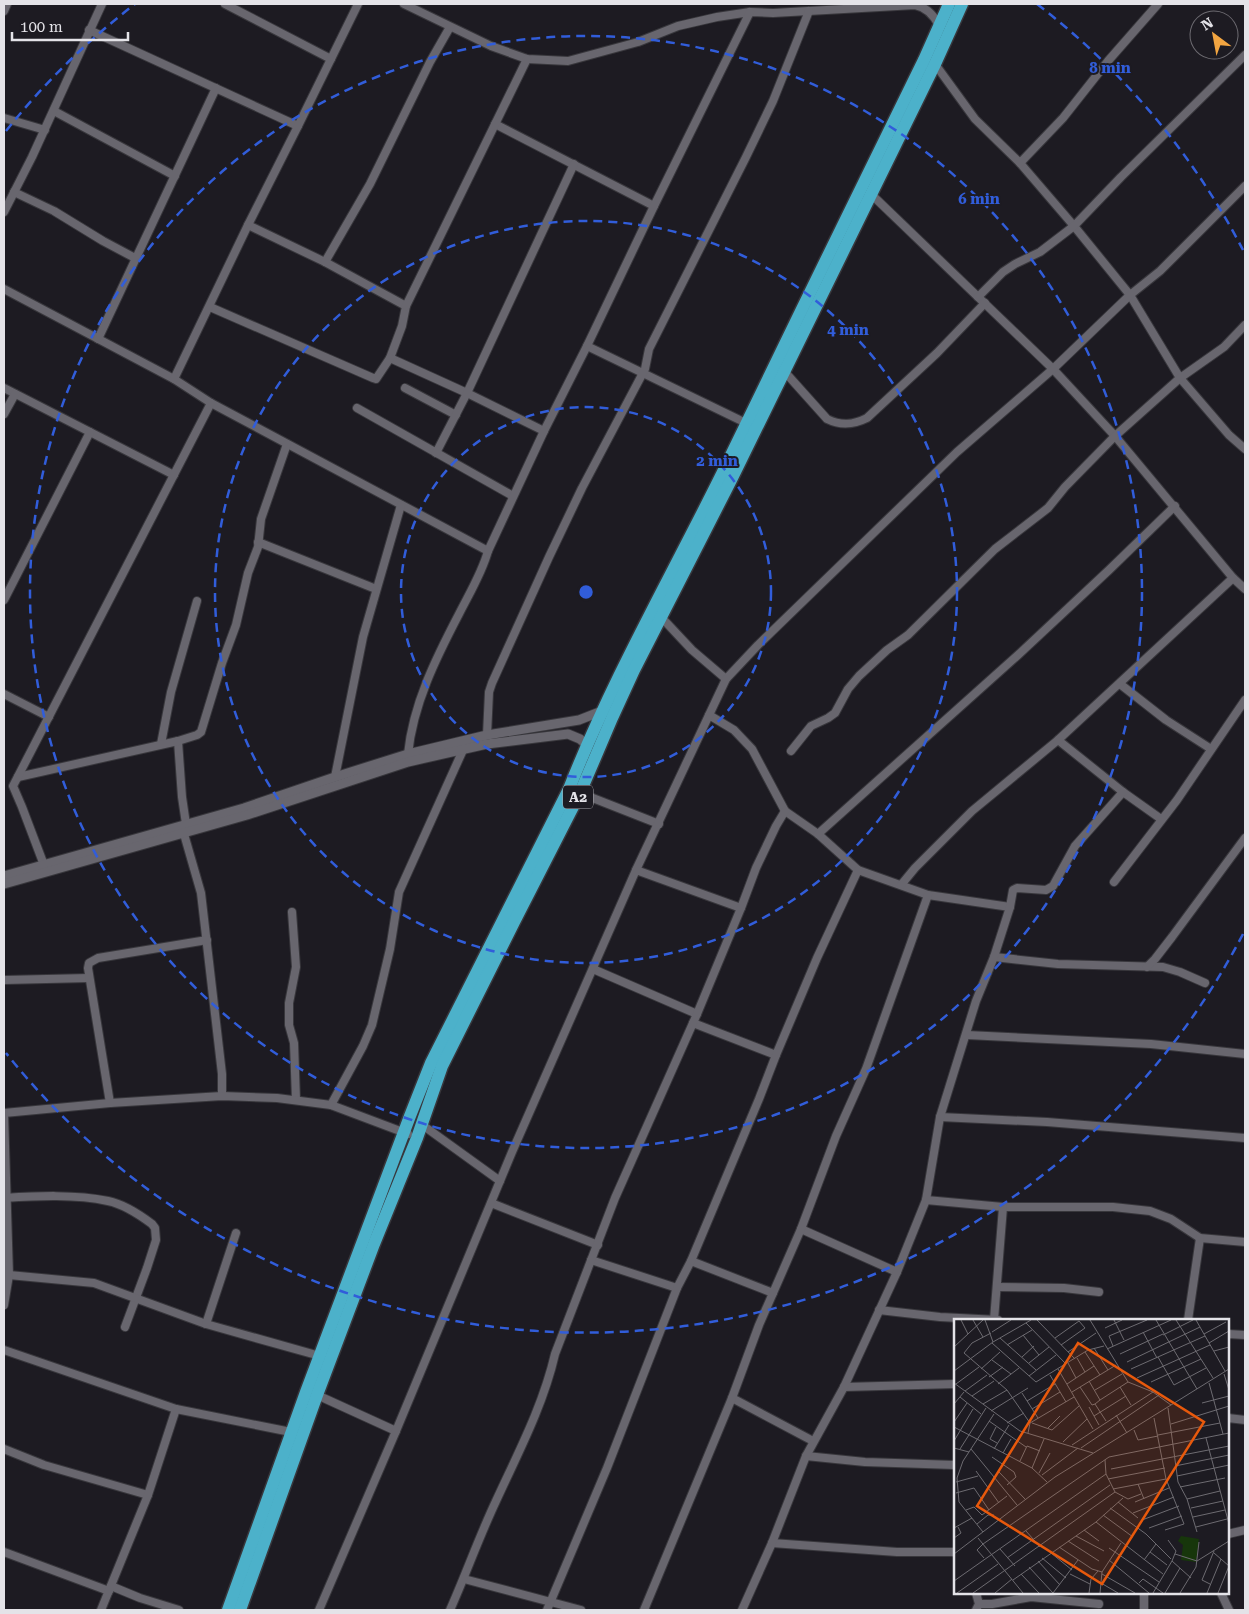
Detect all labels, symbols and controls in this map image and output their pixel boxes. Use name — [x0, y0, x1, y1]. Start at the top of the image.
scale bar — [12, 10, 129, 42]
north arrow — [1189, 10, 1239, 60]
text: N — [1198, 14, 1216, 34]
text: 100 m — [20, 18, 63, 36]
text: 8 min — [1089, 59, 1131, 77]
text: 6 min — [958, 190, 1000, 208]
text: 4 min — [827, 321, 869, 339]
text: 2 min — [696, 452, 738, 470]
centre of rings — [577, 583, 595, 601]
road number: A2 — [563, 786, 593, 809]
inset map — [954, 1319, 1229, 1594]

